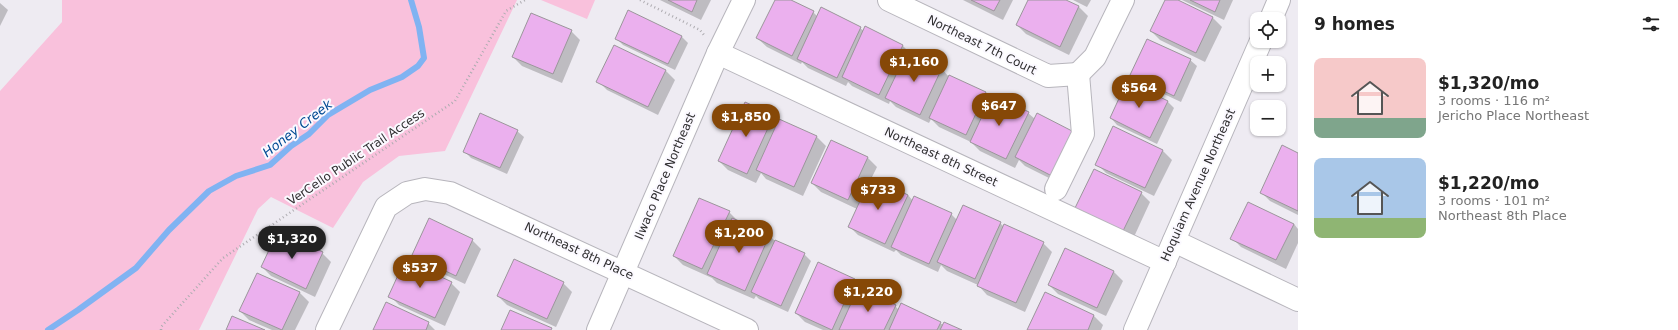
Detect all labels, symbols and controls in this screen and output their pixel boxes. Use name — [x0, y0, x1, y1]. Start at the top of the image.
street label: Northeast 7th Court — [925, 12, 1039, 78]
map controls — [1250, 12, 1286, 136]
button: locate — [1250, 12, 1286, 48]
icon: filters — [1640, 13, 1662, 35]
text: 9 homes — [1314, 14, 1395, 34]
pin: $1,160 — [881, 49, 947, 83]
text: $1,160 — [889, 54, 939, 69]
button: + — [1250, 56, 1286, 92]
text: $1,320/mo — [1438, 73, 1539, 93]
icon: home — [1346, 74, 1394, 122]
pin: $564 — [1115, 75, 1163, 109]
text: $564 — [1121, 80, 1157, 95]
pin: $647 — [975, 93, 1023, 127]
text: 3 rooms · 116 m² — [1438, 93, 1550, 108]
water label: Honey Creek — [260, 96, 335, 160]
text: $647 — [981, 98, 1017, 113]
button: − — [1250, 100, 1286, 136]
pin: $1,850 — [713, 104, 779, 138]
street label: VerCello Public Trail Access — [285, 106, 427, 208]
street label: Hoquiam Avenue Northeast — [1158, 106, 1238, 263]
text: Jericho Place Northeast — [1438, 108, 1589, 123]
text: $1,850 — [721, 109, 771, 124]
street label: Ilwaco Place Northeast — [632, 110, 698, 242]
street label: Northeast 8th Street — [882, 125, 1000, 190]
text: $1,220/mo — [1438, 173, 1539, 193]
icon: home — [1346, 174, 1394, 222]
pin: $733 — [854, 177, 902, 211]
text: $733 — [860, 182, 896, 197]
text: 3 rooms · 101 m² — [1438, 193, 1550, 208]
text: Northeast 8th Place — [1438, 208, 1567, 223]
street label: Northeast 8th Place — [522, 220, 636, 282]
pin: $1,200 — [706, 220, 772, 254]
text: $1,200 — [714, 225, 764, 240]
pin: $1,320 — [259, 226, 325, 260]
text: $1,320 — [267, 231, 317, 246]
pin: $537 — [396, 255, 444, 289]
text: $537 — [402, 260, 438, 275]
pin: $1,220 — [835, 279, 901, 313]
text: $1,220 — [843, 284, 893, 299]

